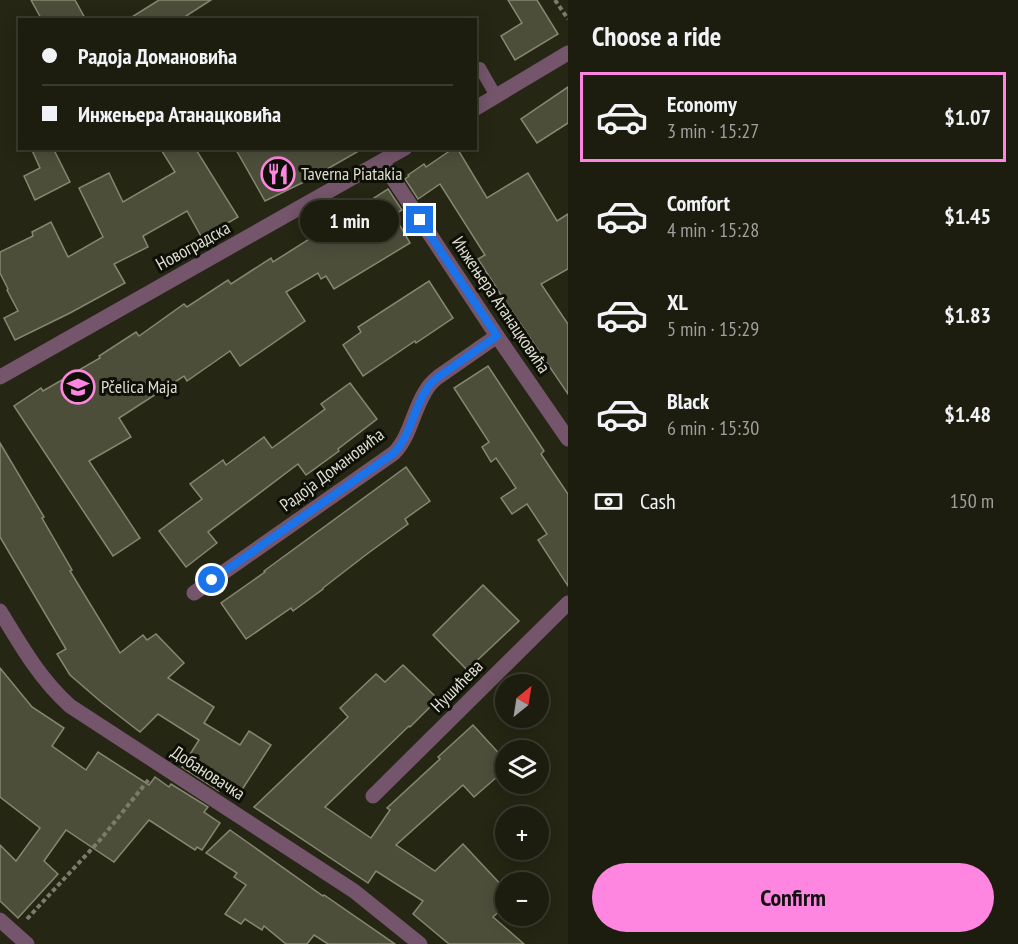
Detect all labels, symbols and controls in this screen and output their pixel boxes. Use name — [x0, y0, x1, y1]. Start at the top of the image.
text: Choose a ride — [592, 19, 721, 53]
text: Радоја Домановића — [78, 42, 237, 70]
icon: car — [595, 90, 649, 144]
text: Economy — [667, 90, 737, 118]
text: Инжењера Атанацковића — [78, 100, 281, 128]
text: $1.07 — [944, 103, 991, 131]
text: 3 min · 15:27 — [667, 118, 759, 144]
restaurant icon: Taverna Piatakia — [260, 156, 296, 192]
place label: Taverna Piatakia — [301, 162, 402, 185]
icon: car — [595, 189, 649, 243]
text: Comfort — [667, 189, 730, 217]
callout: 1 min — [300, 199, 399, 241]
text: $1.45 — [944, 202, 991, 230]
route end — [406, 206, 433, 233]
text: 1 min — [329, 208, 370, 234]
street label: Новоградска — [152, 216, 234, 275]
text: 4 min · 15:28 — [667, 217, 759, 243]
street label: Инжењера Атанацковића — [447, 232, 556, 378]
icon: car — [595, 288, 649, 342]
text: XL — [667, 288, 688, 316]
text: $1.83 — [944, 301, 991, 329]
text: 5 min · 15:29 — [667, 316, 759, 342]
school or university icon: Pčelica Maja — [60, 369, 96, 405]
place label: Pčelica Maja — [101, 375, 177, 398]
icon: car — [595, 387, 649, 441]
text: Black — [667, 387, 709, 415]
text: $1.48 — [944, 400, 991, 428]
text: 6 min · 15:30 — [667, 415, 759, 441]
street label: Радоја Домановића — [275, 423, 388, 516]
icon: cash — [592, 485, 625, 518]
text: Cash — [640, 487, 676, 515]
text: 150 m — [950, 488, 994, 514]
route start — [198, 566, 225, 593]
street label: Нушићева — [426, 655, 488, 717]
north arrow — [495, 674, 549, 728]
map controls — [495, 674, 549, 926]
street label: Добановачка — [167, 740, 250, 805]
button: layers — [495, 740, 549, 794]
button: + — [495, 806, 549, 860]
button: Confirm — [592, 863, 994, 932]
button: − — [495, 872, 549, 926]

